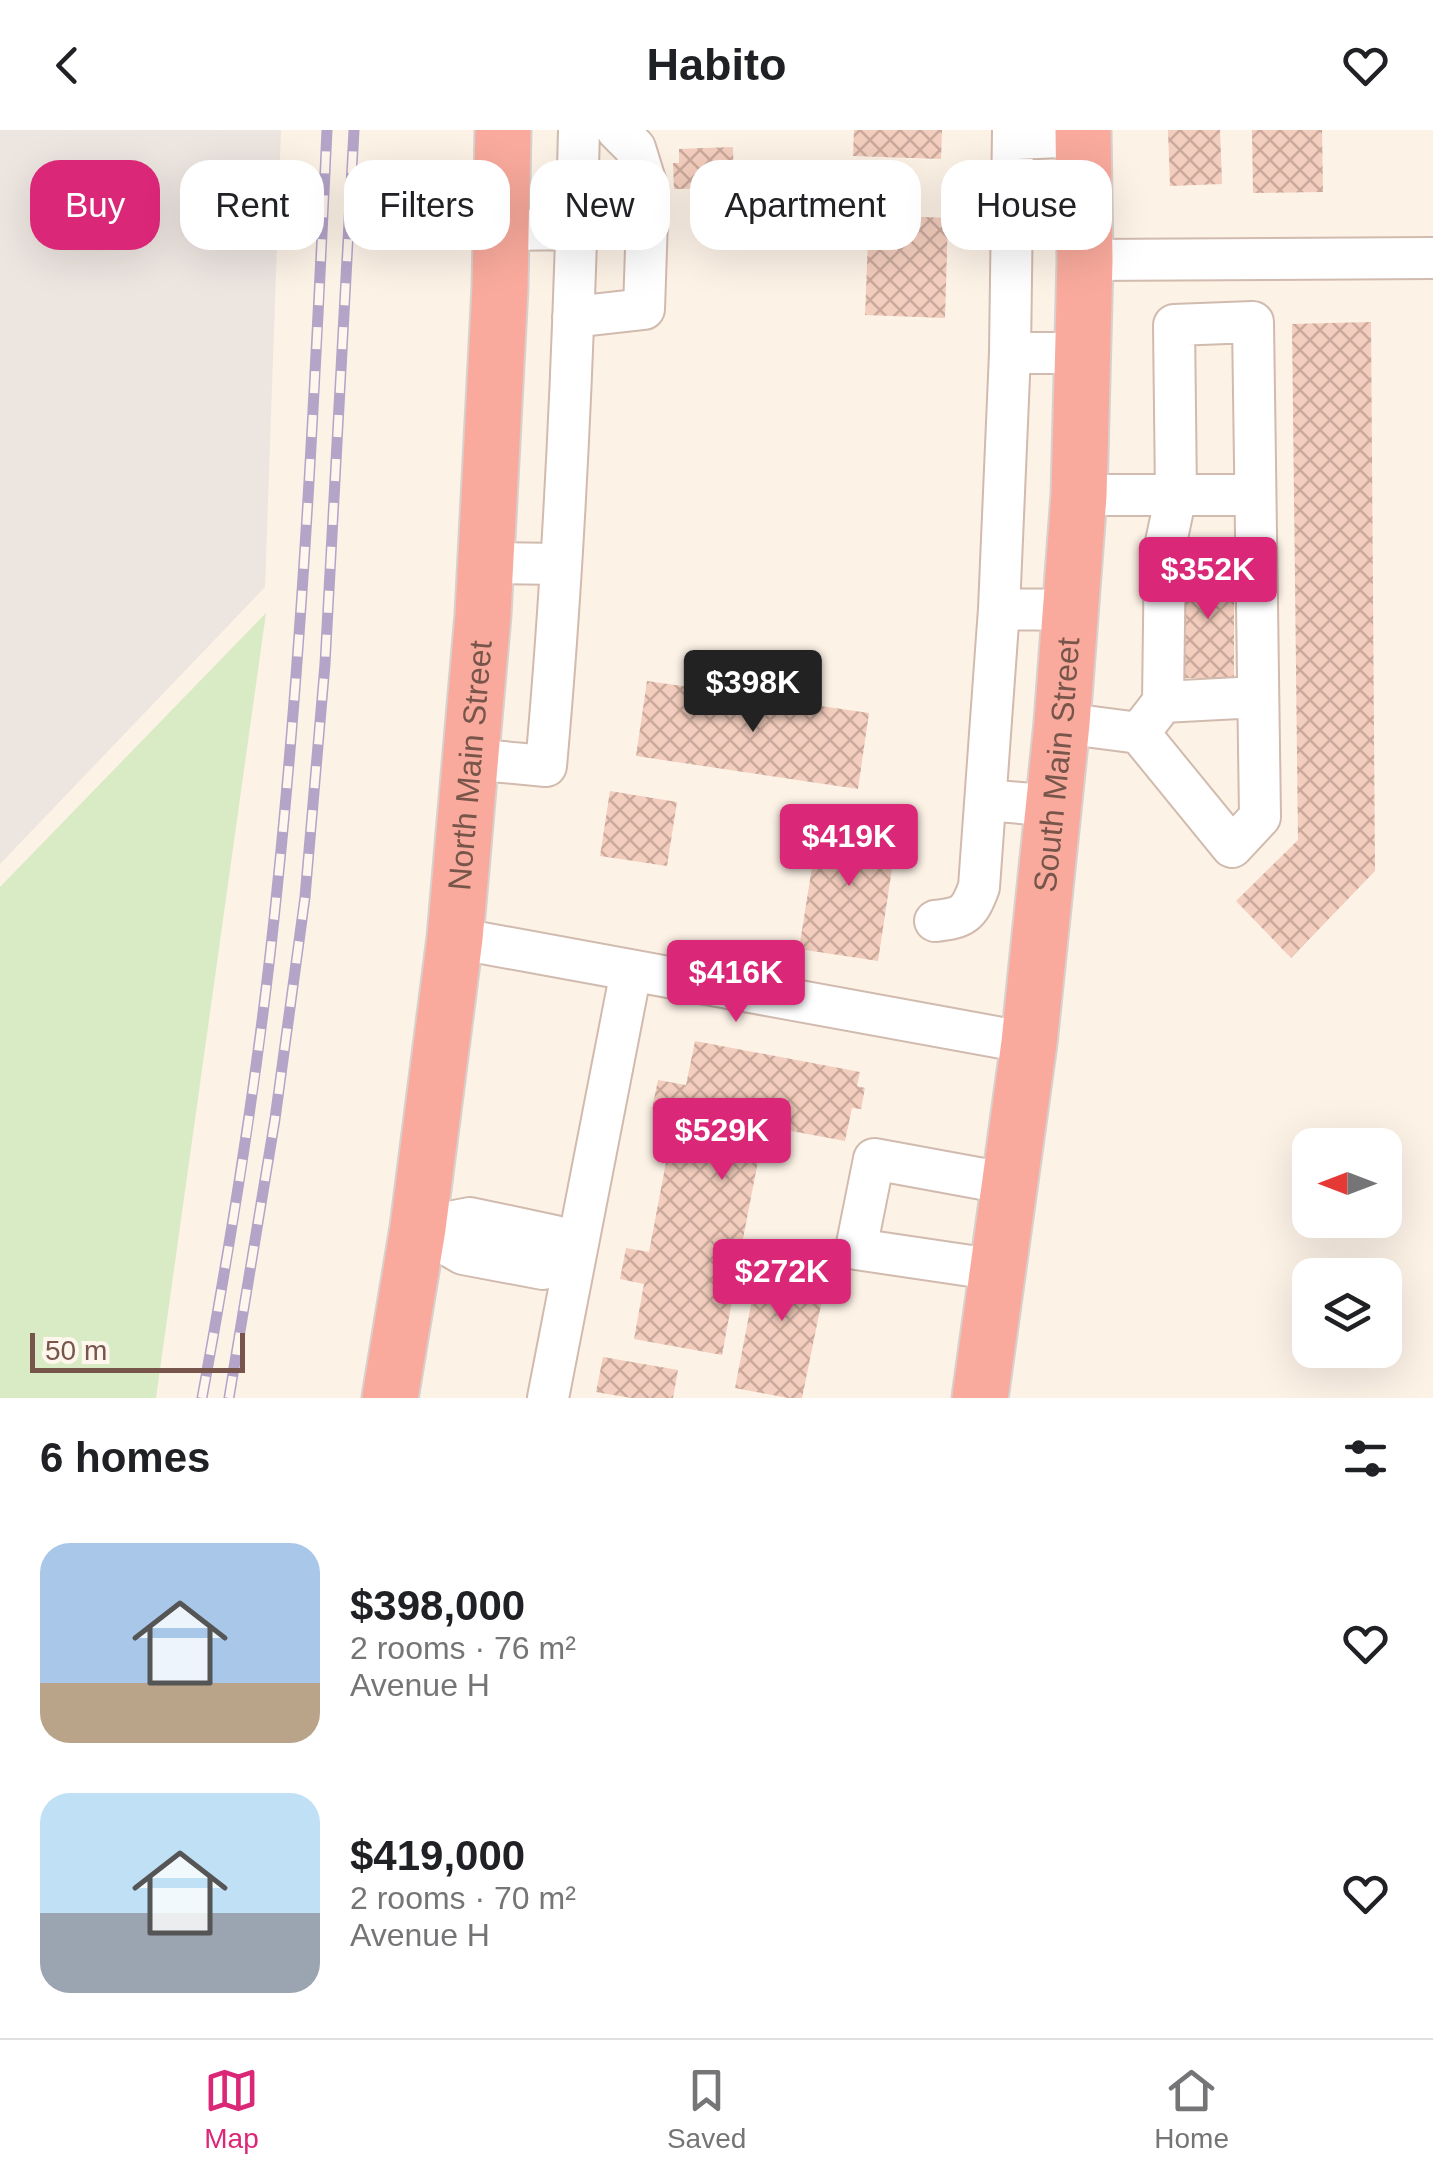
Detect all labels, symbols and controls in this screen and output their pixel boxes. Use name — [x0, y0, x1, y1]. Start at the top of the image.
icon: back — [40, 38, 95, 93]
icon: heart — [1338, 38, 1393, 93]
text: Habito — [647, 39, 787, 90]
chip: Buy — [30, 160, 160, 250]
chip: Rent — [180, 160, 324, 250]
chip: Filters — [344, 160, 510, 250]
chip: New — [530, 160, 670, 250]
chip: Apartment — [690, 160, 921, 250]
chip: House — [941, 160, 1112, 250]
pin: $352K — [1138, 537, 1278, 622]
text: $352K — [1161, 551, 1255, 587]
street label: South Main Street — [1027, 636, 1086, 894]
street label: North Main Street — [441, 639, 499, 892]
pin: $398K — [683, 650, 823, 735]
text: $398K — [706, 664, 800, 700]
pin: $419K — [779, 804, 919, 889]
text: $419K — [802, 818, 896, 854]
pin: $416K — [666, 940, 806, 1025]
text: $416K — [689, 954, 783, 990]
pin: $529K — [652, 1098, 792, 1183]
text: $529K — [675, 1112, 769, 1148]
north arrow — [1292, 1128, 1402, 1238]
map controls — [1292, 1128, 1402, 1368]
pin: $272K — [712, 1239, 852, 1324]
text: $272K — [735, 1253, 829, 1289]
button: layers — [1292, 1258, 1402, 1368]
scale bar — [30, 1328, 245, 1372]
text: 50 m — [45, 1335, 107, 1366]
icon: filters — [1338, 1431, 1393, 1486]
text: 6 homes — [40, 1434, 210, 1481]
text: $398,000 — [350, 1582, 525, 1629]
icon: home — [120, 1583, 240, 1703]
icon: heart — [1338, 1616, 1393, 1671]
text: 2 rooms · 76 m² — [350, 1630, 576, 1666]
text: Avenue H — [350, 1667, 490, 1703]
text: $419,000 — [350, 1832, 525, 1879]
icon: home — [120, 1833, 240, 1953]
icon: heart — [1338, 1866, 1393, 1921]
text: 2 rooms · 70 m² — [350, 1880, 576, 1916]
text: Avenue H — [350, 1917, 490, 1953]
tab: Map — [204, 2063, 259, 2155]
tab: Saved — [667, 2063, 746, 2155]
tab: Home — [1154, 2063, 1229, 2155]

